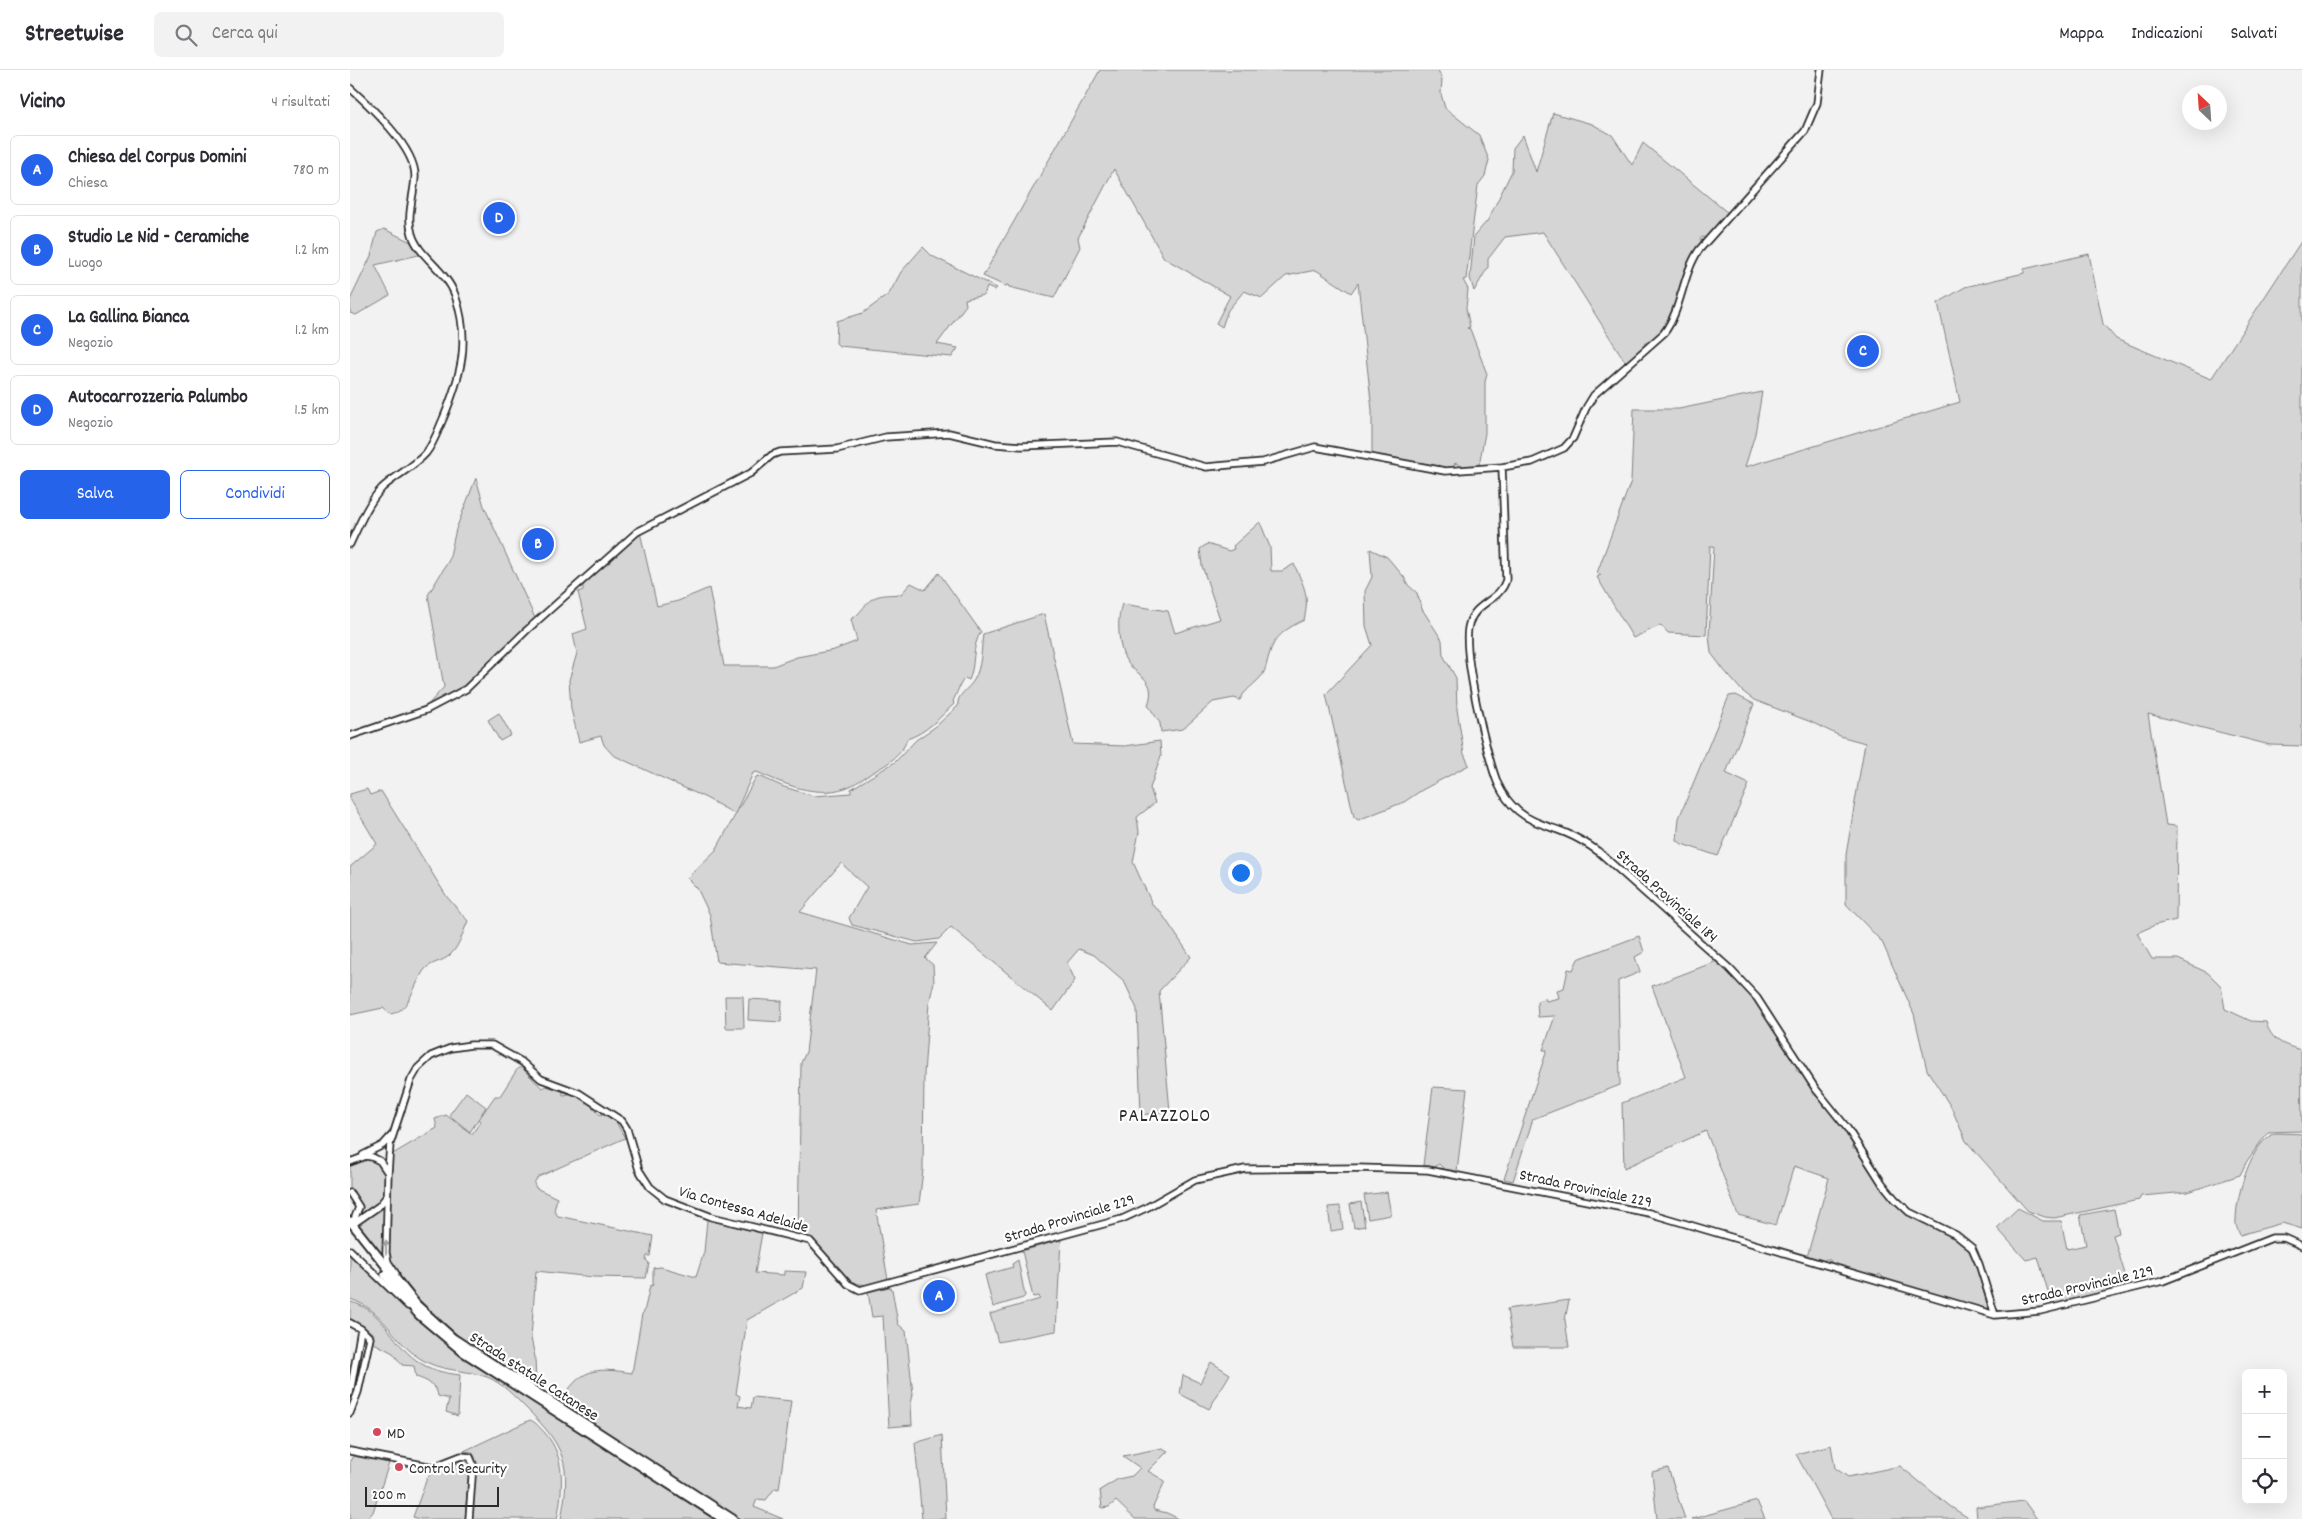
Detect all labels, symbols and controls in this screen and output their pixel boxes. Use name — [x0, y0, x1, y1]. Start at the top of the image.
search box — [154, 12, 504, 57]
text: Streetwise — [25, 18, 124, 52]
icon: search — [172, 21, 200, 49]
text: Cerca qui — [212, 21, 278, 48]
text: Mappa — [2059, 22, 2103, 47]
text: Indicazioni — [2131, 22, 2202, 47]
text: Salvati — [2230, 22, 2277, 47]
north arrow — [2182, 85, 2227, 130]
text: Vicino — [20, 88, 65, 118]
text: 4 risultati — [271, 91, 330, 114]
text: Chiesa del Corpus Domini — [68, 145, 247, 172]
text: A — [33, 159, 41, 182]
text: 780 m — [293, 159, 329, 182]
text: Chiesa — [68, 172, 107, 195]
pin: D — [483, 199, 515, 237]
text: Studio Le Nid - Ceramiche — [68, 225, 249, 252]
text: B — [33, 239, 41, 262]
text: 1.2 km — [295, 239, 329, 262]
text: Luogo — [68, 252, 103, 275]
text: La Gallina Bianca — [68, 305, 189, 332]
text: C — [33, 319, 41, 342]
text: 1.2 km — [295, 319, 329, 342]
text: Negozio — [68, 332, 113, 355]
pin: C — [1847, 332, 1879, 370]
text: Autocarrozzeria Palumbo — [68, 385, 248, 412]
text: D — [33, 399, 41, 422]
text: 1.5 km — [294, 399, 329, 422]
text: Negozio — [68, 412, 113, 435]
button: Salva — [20, 470, 170, 519]
button: Condividi — [180, 470, 330, 519]
pin: B — [522, 525, 554, 563]
street label: Strada Provinciale 184 — [1610, 845, 1722, 949]
your location — [1228, 860, 1254, 886]
district label: PALAZZOLO — [1119, 1104, 1211, 1131]
street label: Strada Provinciale 229 — [1517, 1164, 1654, 1215]
street label: Via Contessa Adelaide — [676, 1181, 811, 1240]
street label: Strada Provinciale 229 — [1002, 1189, 1138, 1250]
one-way arrow — [382, 1239, 390, 1255]
street label: Strada Provinciale 229 — [2019, 1260, 2156, 1313]
pin: A — [923, 1277, 955, 1315]
street label: Strada statale Catanese — [464, 1327, 603, 1428]
map controls — [2242, 1369, 2287, 1504]
button: + — [2242, 1369, 2287, 1414]
button: − — [2242, 1414, 2287, 1459]
place label: MD — [387, 1423, 405, 1446]
marker: MD — [371, 1426, 383, 1438]
place label: Control Security — [409, 1458, 507, 1481]
button: locate — [2242, 1459, 2287, 1504]
marker: Control Security — [393, 1461, 405, 1473]
scale bar — [365, 1484, 499, 1507]
text: 200 m — [372, 1486, 406, 1506]

